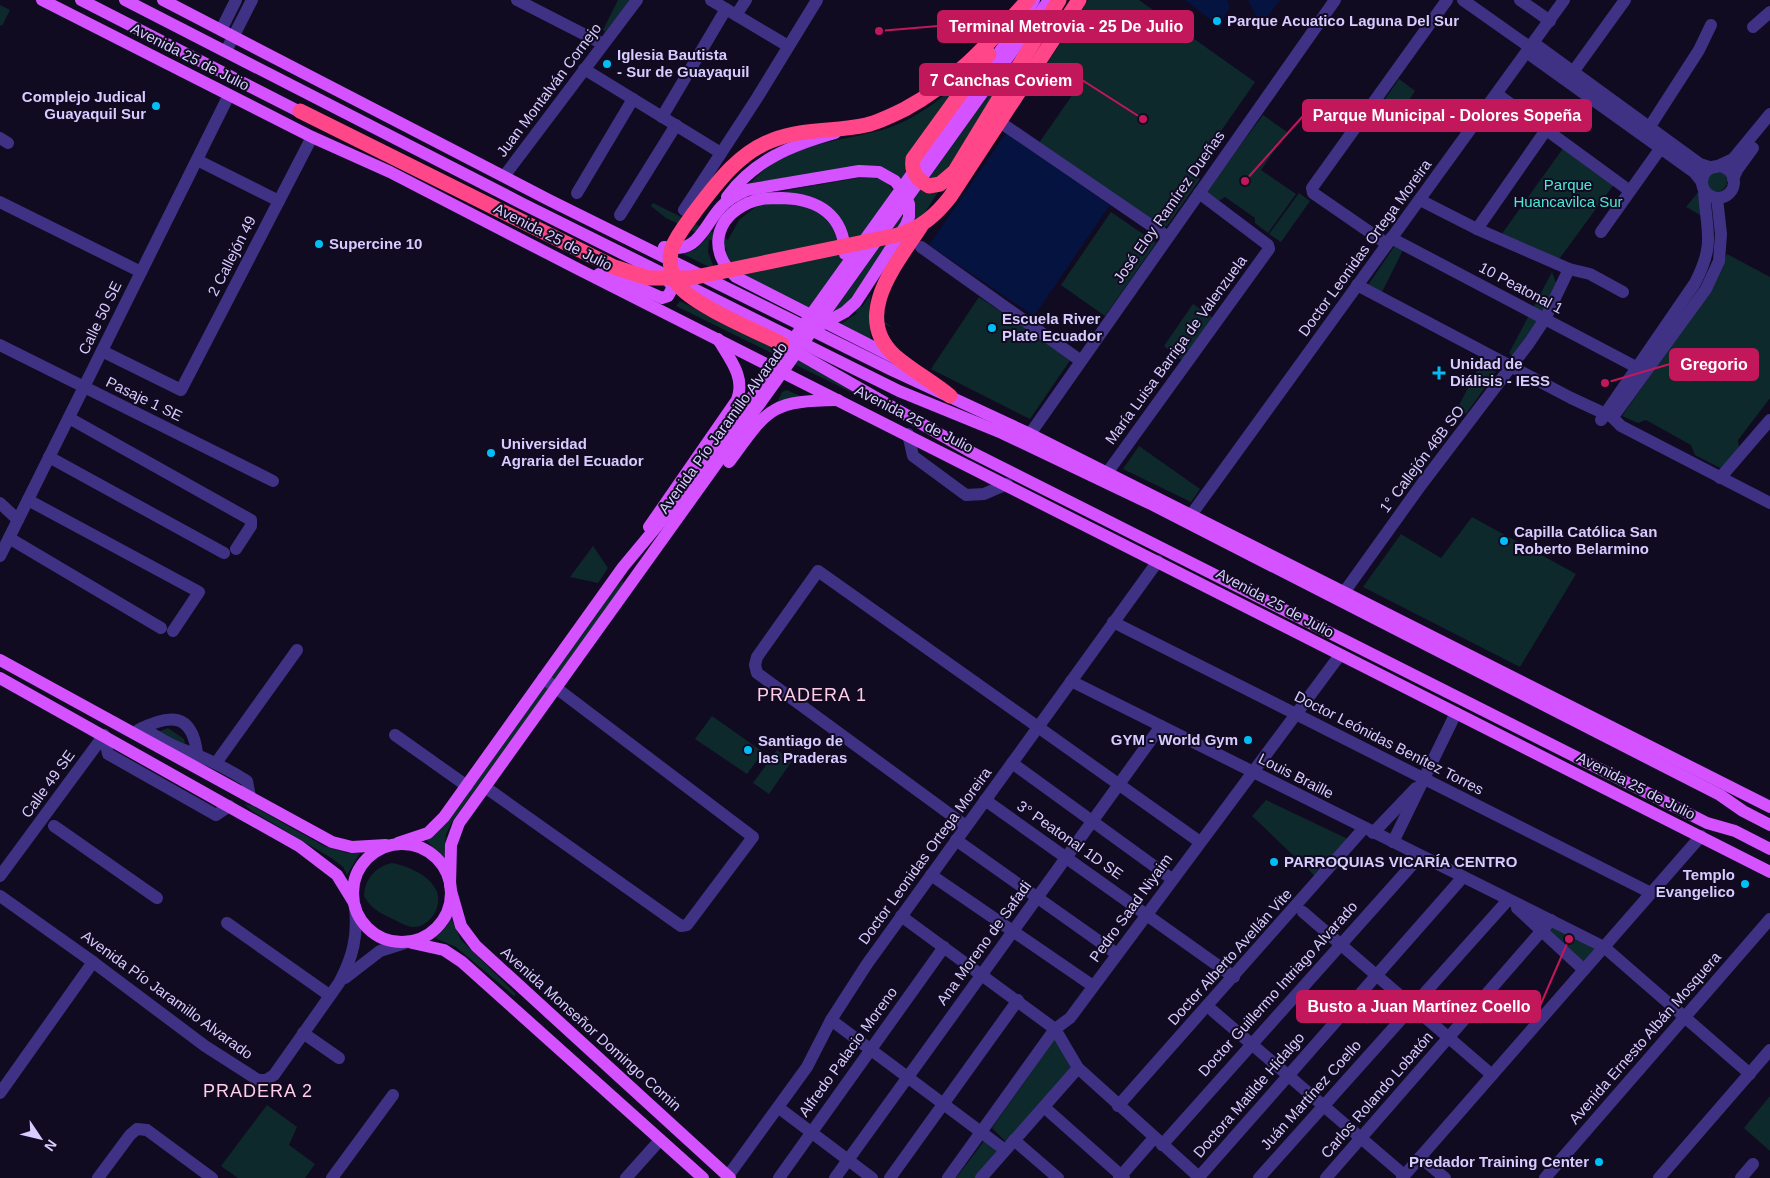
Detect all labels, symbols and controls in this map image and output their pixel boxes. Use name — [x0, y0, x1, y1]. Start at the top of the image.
callout: Terminal Metrovia - 25 De Julio — [938, 11, 1193, 42]
place label: Parque Acuatico Laguna Del Sur — [1227, 12, 1459, 29]
marker: Parque Acuatico Laguna Del Sur — [1211, 15, 1223, 27]
text: Terminal Metrovia - 25 De Julio — [949, 18, 1183, 35]
street label: Avenida 25 de Julio — [128, 19, 252, 94]
street label: Juan Montalván Cornejo — [493, 20, 604, 160]
place label: Iglesia Bautista - Sur de Guayaquil — [617, 46, 750, 80]
marker: Iglesia Bautista - Sur de Guayaquil — [601, 58, 613, 70]
callout: 7 Canchas Coviem — [920, 64, 1082, 95]
text: 7 Canchas Coviem — [930, 72, 1072, 89]
place label: Complejo Judical Guayaquil Sur — [22, 88, 146, 122]
marker: Complejo Judical Guayaquil Sur — [150, 100, 162, 112]
callout: Parque Municipal - Dolores Sopeña — [1303, 100, 1591, 131]
text: Parque Municipal - Dolores Sopeña — [1313, 107, 1581, 124]
street label: José Eloy Ramírez Dueñas — [1110, 127, 1228, 286]
street label: Doctor Leonidas Ortega Moreira — [1295, 156, 1435, 339]
park label: Parque Huancavilca Sur — [1513, 176, 1623, 210]
street label: Avenida 25 de Julio — [491, 199, 615, 274]
street label: 2 Callejón 49 — [204, 213, 259, 299]
place label: Supercine 10 — [329, 235, 422, 252]
marker: Supercine 10 — [313, 238, 325, 250]
street label: María Luisa Barriga de Valenzuela — [1101, 252, 1250, 447]
street label: 10 Peatonal 1 — [1476, 258, 1566, 317]
street label: Calle 50 SE — [75, 278, 125, 357]
place label: Escuela River Plate Ecuador — [1002, 310, 1102, 344]
marker: Escuela River Plate Ecuador — [986, 322, 998, 334]
street label: Avenida Pío Jaramillo Alvarado — [655, 339, 790, 517]
callout: Gregorio — [1670, 349, 1758, 380]
place label: Unidad de Diálisis - IESS — [1450, 355, 1550, 389]
text: Gregorio — [1680, 356, 1748, 373]
marker: Unidad de Diálisis - IESS — [1432, 366, 1446, 380]
street label: Pasaje 1 SE — [103, 373, 185, 424]
street label: Avenida 25 de Julio — [852, 381, 976, 456]
street label: 1° Callejón 46B SO — [1376, 402, 1467, 515]
place label: Universidad Agraria del Ecuador — [501, 435, 644, 469]
marker: Universidad Agraria del Ecuador — [485, 447, 497, 459]
place label: Capilla Católica San Roberto Belarmino — [1514, 523, 1657, 557]
marker: Capilla Católica San Roberto Belarmino — [1498, 535, 1510, 547]
street label: Avenida 25 de Julio — [1214, 564, 1337, 641]
district label: PRADERA 1 — [757, 685, 867, 705]
street label: Doctor Leónidas Benítez Torres — [1292, 687, 1487, 798]
place label: GYM - World Gym — [1111, 731, 1238, 748]
place label: Santiago de las Praderas — [758, 732, 847, 766]
marker: GYM - World Gym — [1242, 734, 1254, 746]
marker: Santiago de las Praderas — [742, 744, 754, 756]
street label: Calle 49 SE — [17, 747, 78, 821]
street label: Avenida 25 de Julio — [1574, 748, 1698, 823]
street label: Louis Braille — [1256, 749, 1336, 802]
street label: Doctor Leonidas Ortega Moreira — [855, 764, 995, 947]
street label: 3° Peatonal 1D SE — [1014, 797, 1126, 882]
street label: Pedro Saad Niyaim — [1086, 850, 1175, 965]
place label: PARROQUIAS VICARÍA CENTRO — [1284, 853, 1518, 870]
marker: PARROQUIAS VICARÍA CENTRO — [1268, 856, 1280, 868]
place label: Templo Evangelico — [1656, 866, 1735, 900]
street label: Ana Moreno de Safadi — [933, 877, 1034, 1008]
marker: Templo Evangelico — [1739, 878, 1751, 890]
street label: Doctor Alberto Avellán Vite — [1164, 885, 1295, 1028]
street label: Doctor Guillermo Intriago Alvarado — [1195, 898, 1361, 1080]
street label: Avenida Pío Jaramillo Alvarado — [78, 927, 256, 1062]
street label: Avenida Monseñor Domingo Comin — [498, 943, 685, 1114]
street label: Avenida Ernesto Albán Mosquera — [1565, 948, 1724, 1127]
street label: Alfredo Palacio Moreno — [795, 984, 900, 1120]
callout: Busto a Juan Martínez Coello — [1297, 991, 1540, 1022]
text: Busto a Juan Martínez Coello — [1307, 998, 1531, 1015]
street label: Carlos Rolando Lobatón — [1317, 1028, 1436, 1161]
street label: Doctora Matilde Hidalgo — [1190, 1029, 1308, 1161]
street label: Juán Martínez Coello — [1257, 1036, 1364, 1153]
district label: PRADERA 2 — [203, 1081, 313, 1101]
north arrow — [15, 1113, 65, 1163]
text: N — [41, 1137, 60, 1154]
place label: Predador Training Center — [1409, 1153, 1589, 1170]
marker: Predador Training Center — [1593, 1156, 1605, 1168]

